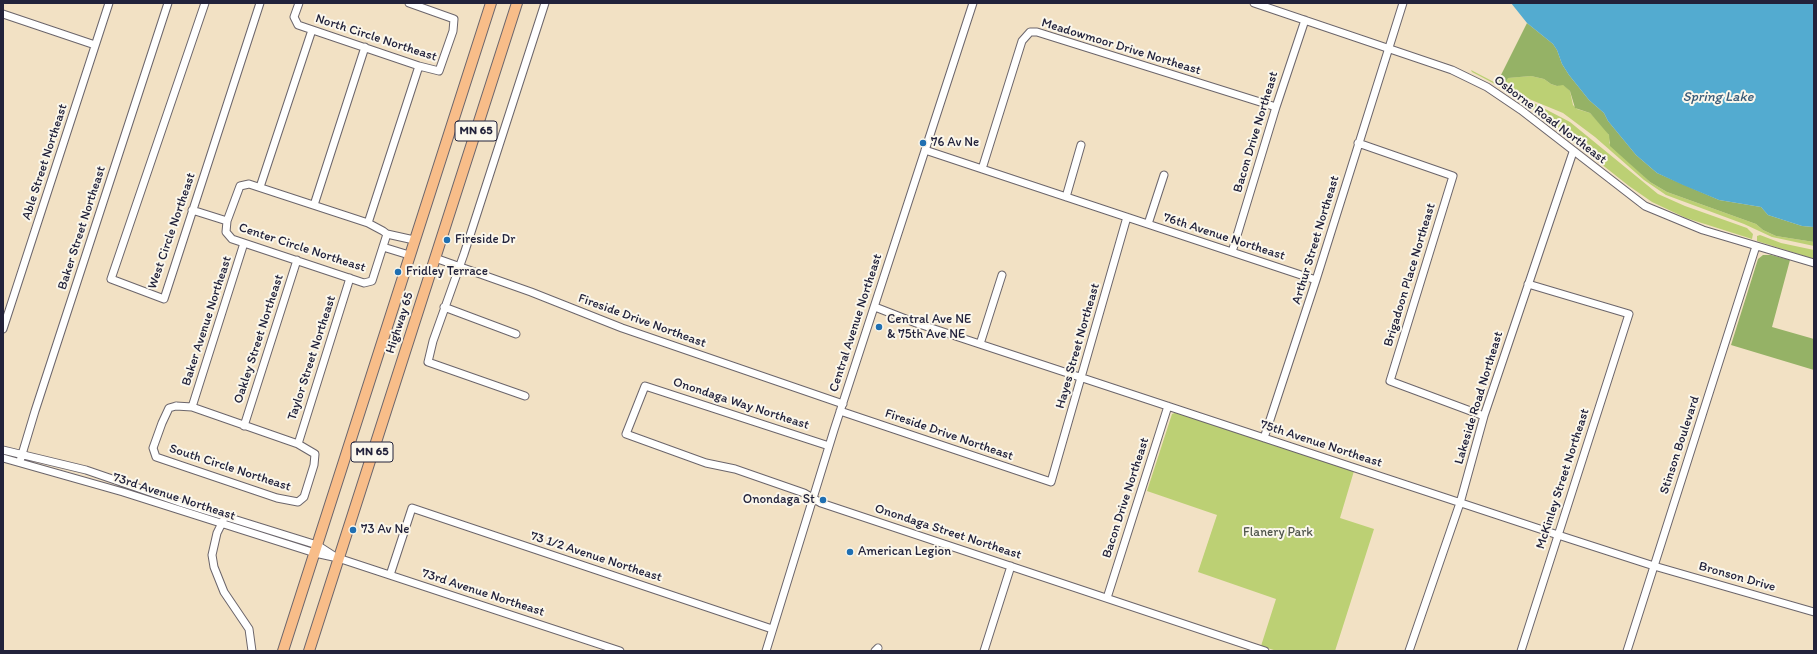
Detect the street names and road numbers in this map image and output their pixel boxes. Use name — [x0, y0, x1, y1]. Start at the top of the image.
street label: North Circle Northeast — [313, 11, 439, 65]
street label: Meadowmoor Drive Northeast — [1039, 15, 1203, 79]
street label: Bacon Drive Northeast — [1230, 70, 1282, 194]
street label: Osborne Road Northeast — [1491, 73, 1609, 167]
street label: Able Street Northeast — [19, 102, 71, 222]
road number: MN 65 — [455, 121, 497, 141]
street label: Baker Street Northeast — [55, 164, 109, 292]
street label: West Circle Northeast — [145, 171, 199, 291]
street label: Arthur Street Northeast — [1289, 174, 1343, 306]
street label: Brigadoon Place Northeast — [1381, 201, 1439, 349]
street label: 76th Avenue Northeast — [1161, 210, 1287, 264]
street label: Center Circle Northeast — [237, 220, 367, 276]
street label: Central Avenue Northeast — [826, 252, 886, 394]
street label: Baker Avenue Northeast — [179, 254, 235, 388]
street label: Oakley Street Northeast — [231, 272, 287, 406]
street label: Hayes Street Northeast — [1053, 281, 1103, 411]
street label: Highway 65 — [383, 290, 417, 356]
street label: Fireside Drive Northeast — [576, 291, 708, 351]
street label: Taylor Street Northeast — [284, 294, 340, 422]
street label: Lakeside Road Northeast — [1451, 330, 1507, 466]
street label: Onondaga Way Northeast — [671, 375, 811, 433]
street label: Stinson Boulevard — [1657, 394, 1703, 496]
street label: Fireside Drive Northeast — [883, 406, 1015, 464]
street label: McKinley Street Northeast — [1533, 407, 1593, 551]
street label: 75th Avenue Northeast — [1258, 417, 1384, 471]
street label: Bacon Drive Northeast — [1099, 436, 1153, 560]
street label: South Circle Northeast — [167, 441, 293, 495]
road number: MN 65 — [351, 442, 393, 462]
street label: 73rd Avenue Northeast — [111, 470, 237, 524]
street label: Onondaga Street Northeast — [873, 501, 1023, 563]
street label: 73 1/2 Avenue Northeast — [528, 528, 664, 586]
street label: Bronson Drive — [1697, 559, 1777, 595]
street label: 73rd Avenue Northeast — [420, 566, 546, 620]

